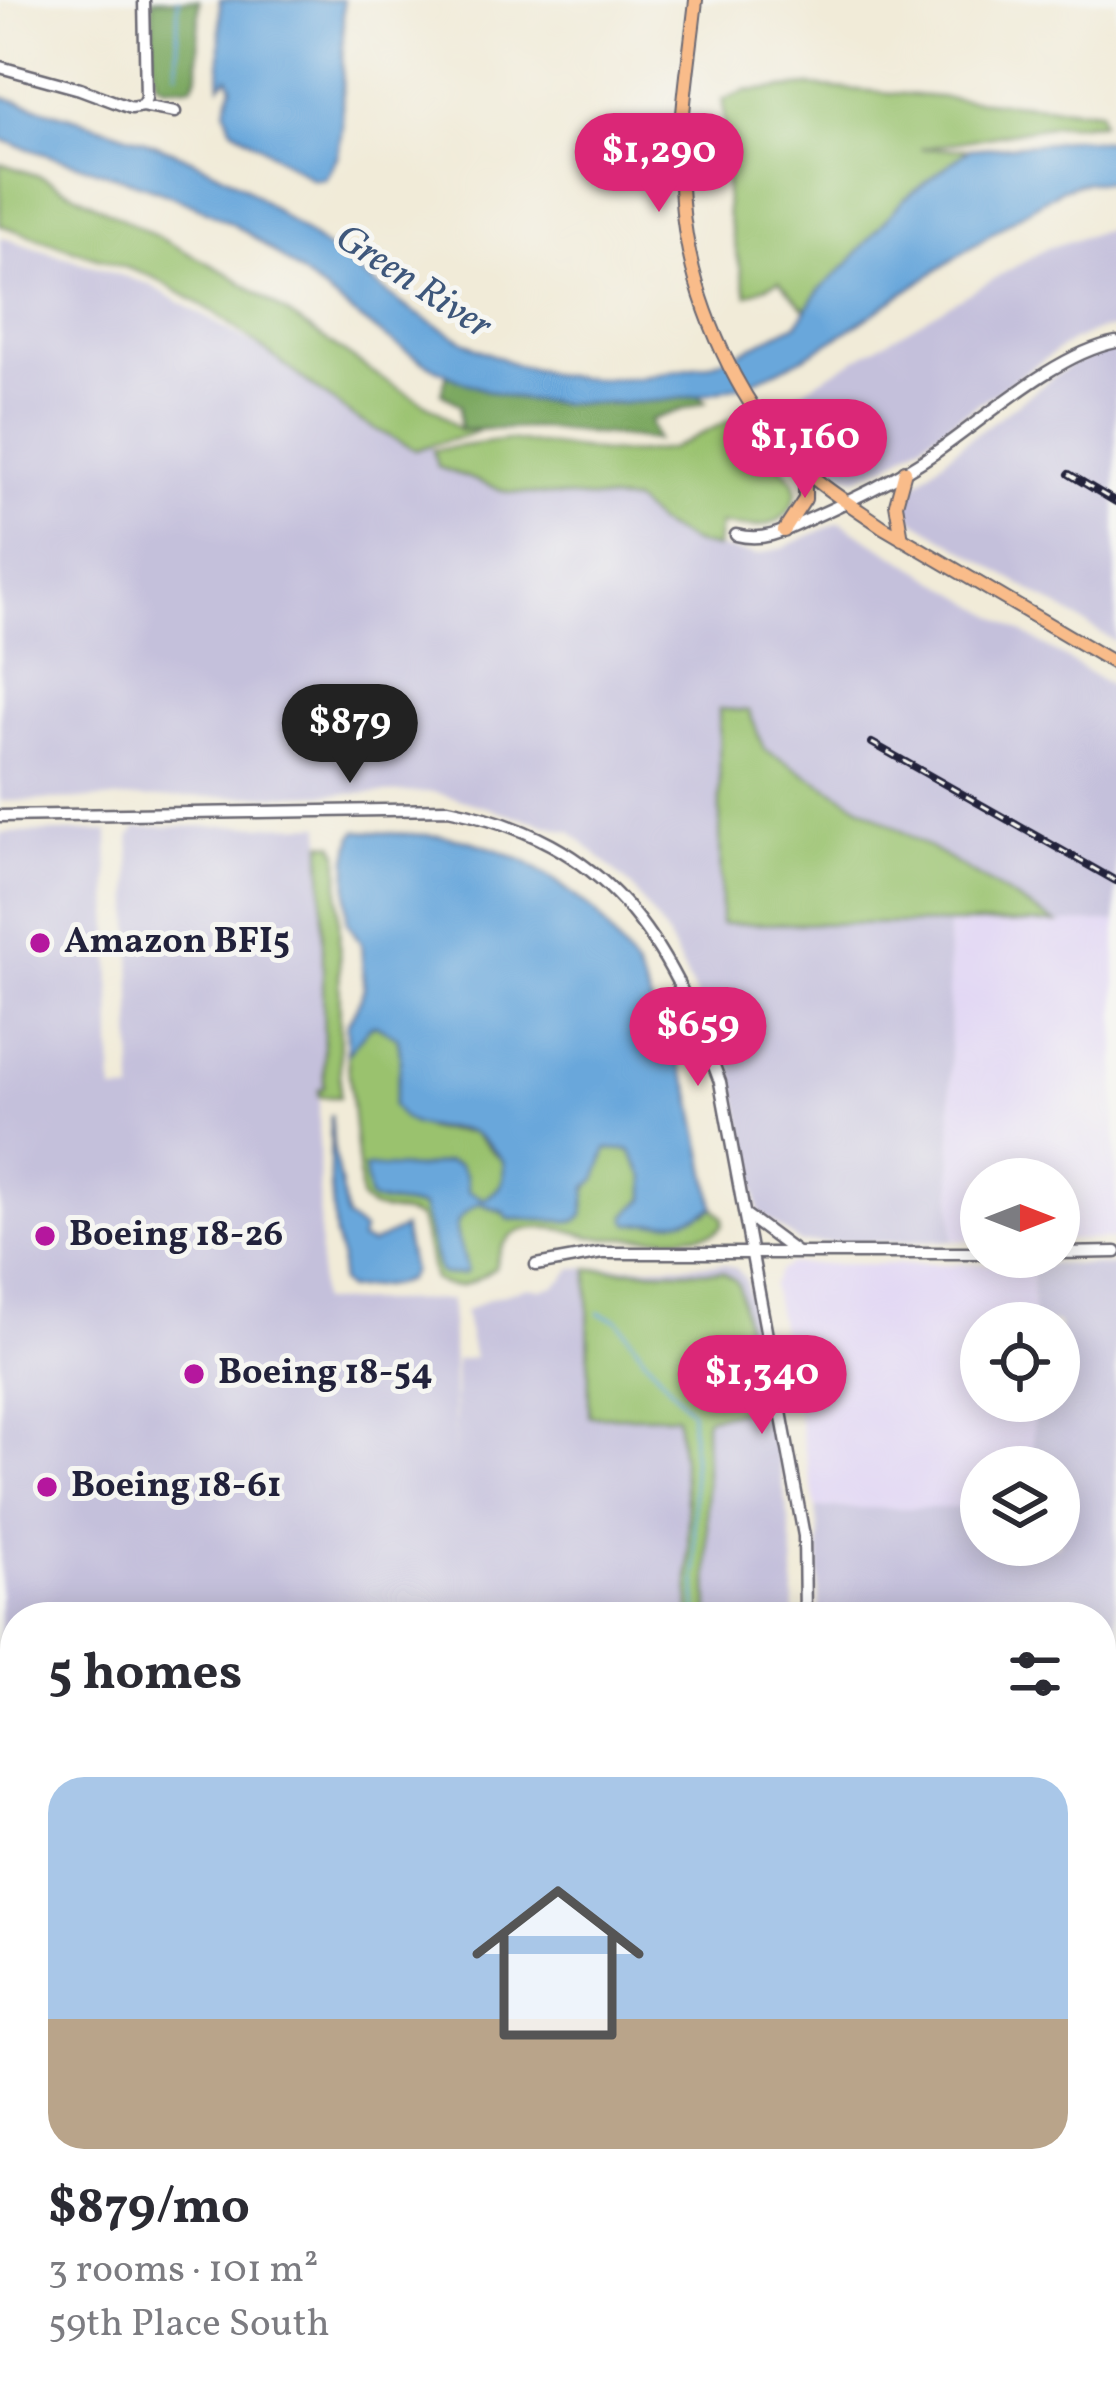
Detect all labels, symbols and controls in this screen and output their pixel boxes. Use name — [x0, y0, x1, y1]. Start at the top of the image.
pin: $1,290 — [561, 113, 757, 215]
text: $1,290 — [602, 125, 716, 179]
water label: Green River — [324, 212, 502, 354]
pin: $1,160 — [707, 399, 903, 501]
text: $1,160 — [750, 411, 860, 465]
pin: $879 — [279, 684, 421, 786]
text: $879 — [309, 696, 391, 750]
place label: Amazon BFI5 — [64, 918, 290, 968]
marker: Amazon BFI5 — [27, 930, 53, 956]
pin: $659 — [627, 987, 769, 1089]
text: $659 — [656, 999, 740, 1053]
north arrow — [960, 1158, 1080, 1278]
map controls — [960, 1158, 1080, 1566]
place label: Boeing 18-26 — [69, 1211, 283, 1261]
marker: Boeing 18-26 — [32, 1223, 58, 1249]
button: locate — [960, 1302, 1080, 1422]
pin: $1,340 — [664, 1335, 860, 1437]
text: $1,340 — [705, 1347, 819, 1401]
place label: Boeing 18-54 — [218, 1349, 433, 1399]
marker: Boeing 18-54 — [181, 1361, 207, 1387]
button: layers — [960, 1446, 1080, 1566]
place label: Boeing 18-61 — [71, 1462, 281, 1512]
marker: Boeing 18-61 — [34, 1474, 60, 1500]
text: 5 homes — [48, 1639, 242, 1710]
icon: filters — [1002, 1641, 1068, 1707]
icon: home — [450, 1855, 666, 2071]
text: $879/mo — [48, 2173, 250, 2244]
text: 3 rooms · 101 m² — [48, 2244, 319, 2298]
text: 59th Place South — [48, 2298, 330, 2352]

